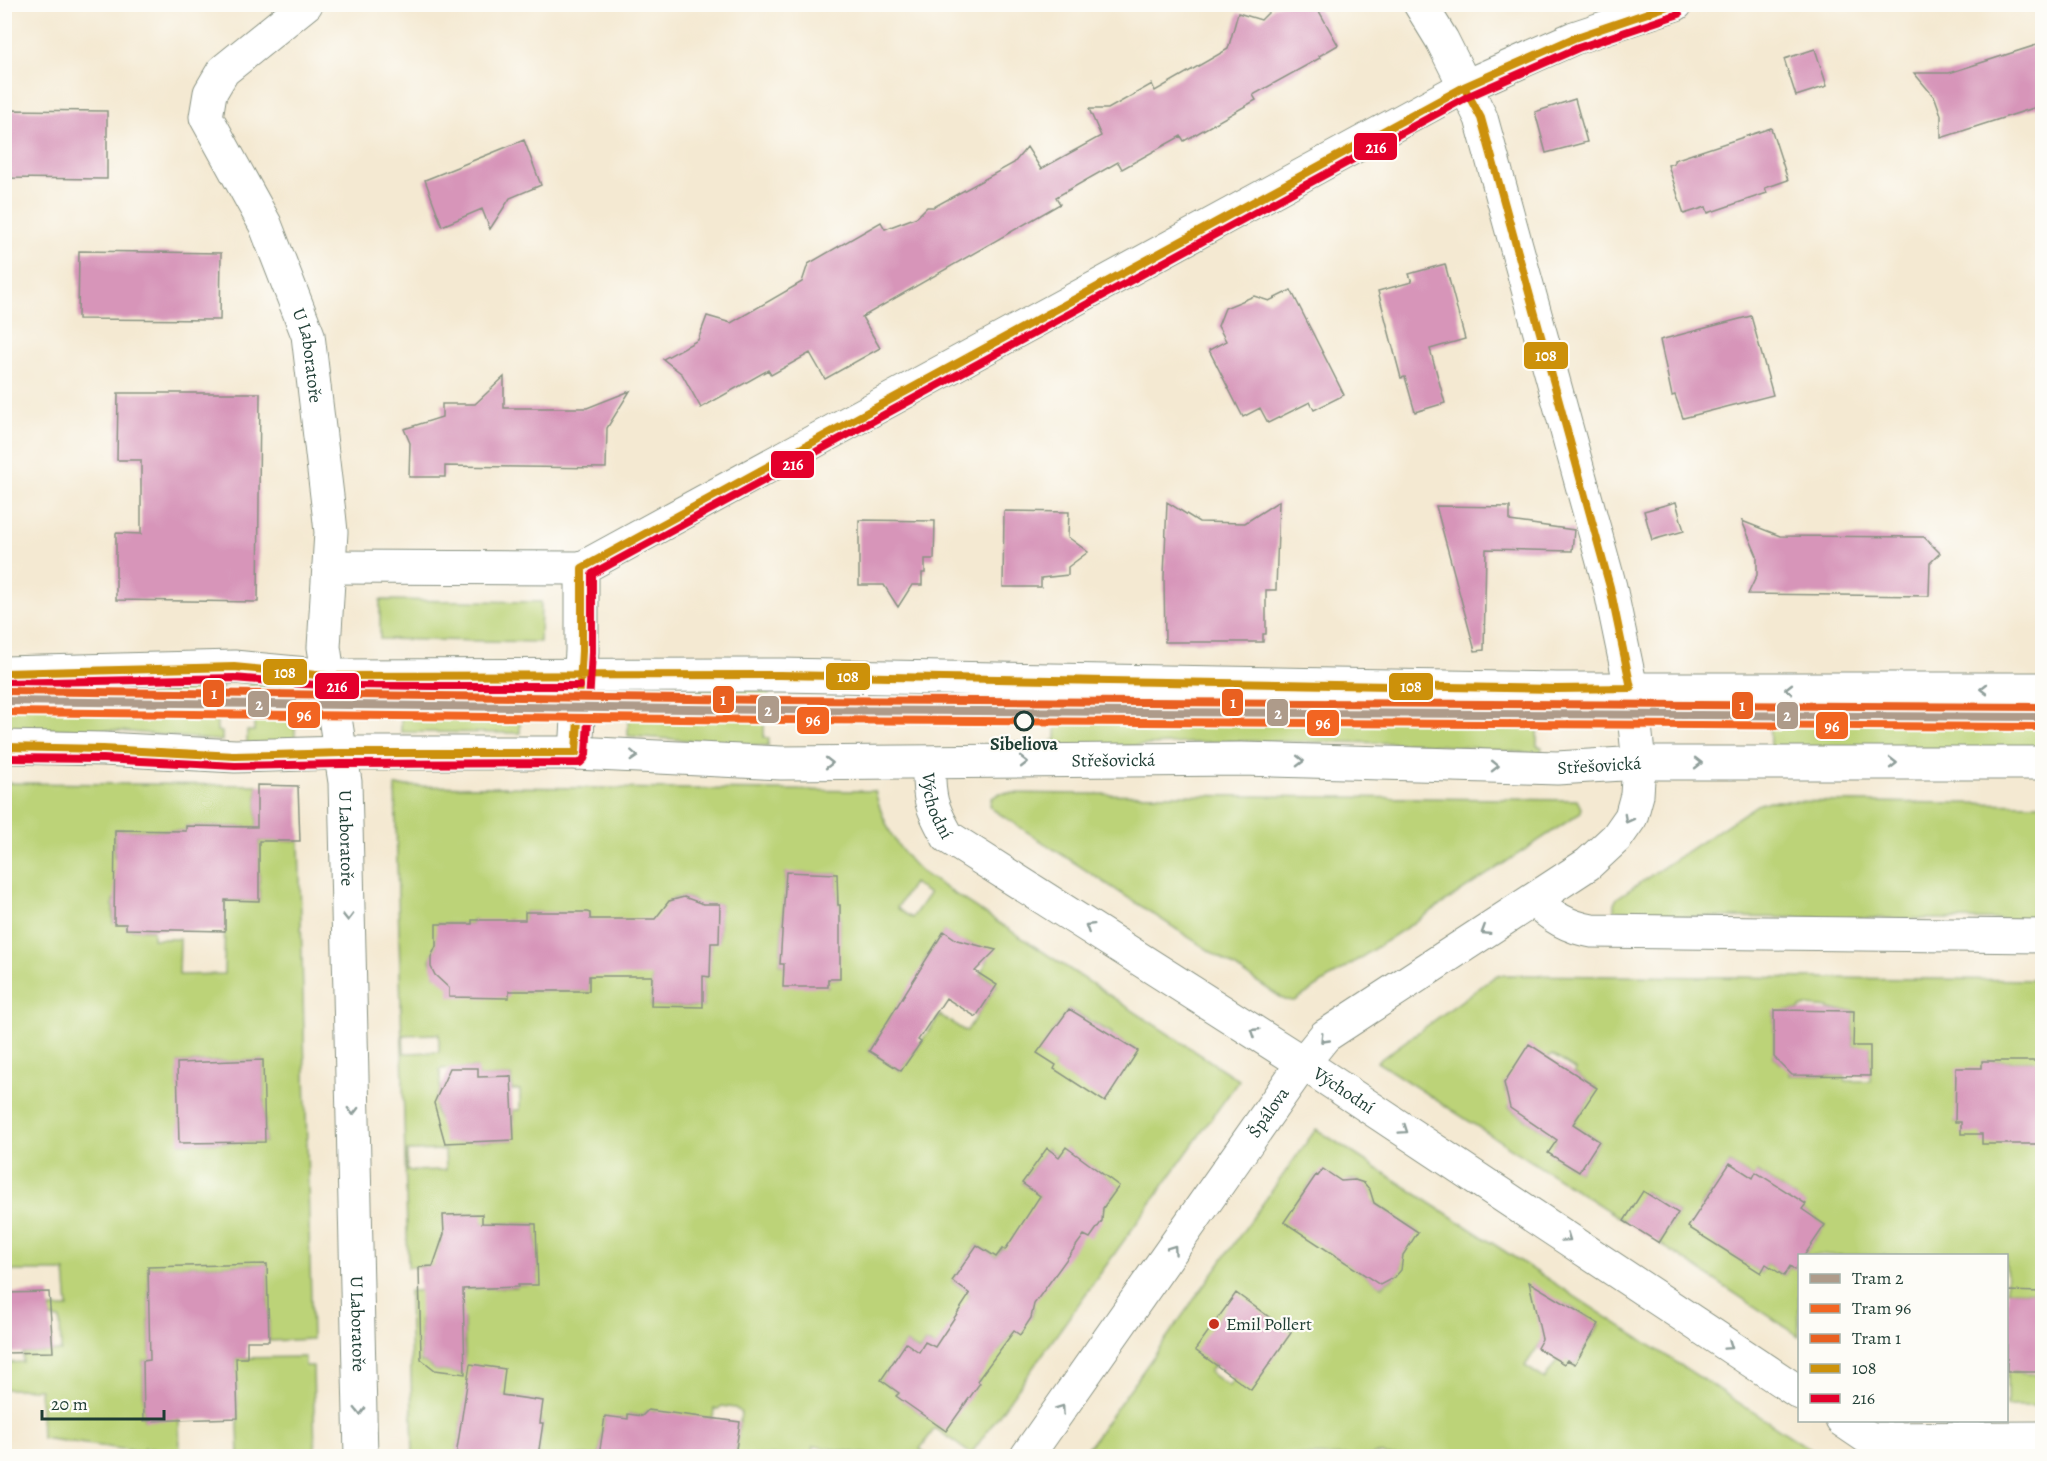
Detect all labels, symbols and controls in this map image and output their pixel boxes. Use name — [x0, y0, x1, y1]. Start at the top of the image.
line badge: 216 — [1353, 132, 1398, 161]
text: 216 — [1366, 137, 1387, 159]
street label: U Laboratoře — [287, 305, 328, 404]
line badge: 108 — [1523, 341, 1569, 370]
text: 108 — [1535, 345, 1557, 367]
line badge: 216 — [770, 450, 815, 479]
text: 216 — [783, 454, 804, 476]
line badge: 108 — [262, 658, 308, 686]
text: 108 — [274, 662, 296, 684]
line badge: 108 — [825, 662, 871, 691]
text: 108 — [837, 666, 859, 688]
line badge: 216 — [314, 672, 360, 700]
line badge: 108 — [1388, 672, 1434, 701]
text: 216 — [327, 676, 348, 698]
text: 108 — [1400, 676, 1422, 698]
line badge: 1 — [202, 679, 225, 708]
text: 1 — [211, 683, 217, 705]
one-way arrow — [1785, 683, 1794, 695]
one-way arrow — [1980, 683, 1989, 695]
line badge: 1 — [712, 685, 735, 714]
line badge: 1 — [1221, 688, 1244, 717]
text: 1 — [720, 689, 726, 711]
line badge: 2 — [247, 690, 270, 718]
line badge: 1 — [1731, 691, 1754, 720]
text: 1 — [1230, 692, 1236, 714]
text: 2 — [255, 694, 263, 716]
line badge: 2 — [757, 695, 780, 724]
text: 1 — [1739, 695, 1745, 717]
line badge: 2 — [1266, 698, 1289, 727]
text: 2 — [764, 700, 772, 722]
line badge: 96 — [287, 701, 321, 729]
line badge: 2 — [1776, 701, 1799, 730]
text: 2 — [1274, 703, 1282, 725]
text: 96 — [297, 705, 312, 727]
text: 2 — [1783, 705, 1791, 727]
line badge: 96 — [796, 706, 830, 735]
line badge: 96 — [1306, 709, 1340, 737]
text: 96 — [806, 710, 821, 732]
marker: Sibeliova — [1014, 711, 1034, 731]
line badge: 96 — [1815, 711, 1849, 740]
text: 96 — [1316, 713, 1331, 735]
text: 96 — [1825, 716, 1840, 738]
place label: Sibeliova — [990, 732, 1058, 756]
street label: Střešovická — [1071, 748, 1156, 772]
one-way arrow — [630, 750, 639, 763]
street label: Střešovická — [1557, 751, 1643, 780]
one-way arrow — [1295, 755, 1304, 767]
one-way arrow — [1019, 756, 1028, 768]
one-way arrow — [824, 757, 833, 769]
one-way arrow — [1693, 757, 1702, 769]
one-way arrow — [1888, 757, 1897, 769]
one-way arrow — [1490, 760, 1499, 772]
street label: Východní — [917, 771, 959, 843]
street label: U Laboratoře — [333, 790, 359, 886]
one-way arrow — [1624, 813, 1635, 823]
one-way arrow — [342, 912, 355, 921]
one-way arrow — [1085, 923, 1096, 934]
one-way arrow — [1481, 923, 1491, 935]
one-way arrow — [1249, 1028, 1260, 1039]
one-way arrow — [1320, 1032, 1331, 1043]
street label: Východní — [1308, 1061, 1379, 1119]
street label: Špálova — [1242, 1082, 1295, 1142]
one-way arrow — [347, 1107, 359, 1116]
one-way arrow — [1398, 1123, 1409, 1134]
one-way arrow — [1560, 1231, 1571, 1242]
one-way arrow — [1166, 1245, 1177, 1256]
legend — [1798, 1254, 2008, 1422]
text: Tram 2 — [1852, 1266, 1904, 1290]
street label: U Laboratoře — [345, 1275, 371, 1372]
text: Tram 96 — [1852, 1296, 1911, 1320]
place label: Emil Pollert — [1226, 1312, 1312, 1336]
marker: Emil Pollert — [1207, 1317, 1221, 1331]
text: Tram 1 — [1852, 1326, 1901, 1350]
one-way arrow — [1723, 1339, 1734, 1350]
text: 108 — [1852, 1356, 1876, 1380]
scale bar — [42, 1383, 164, 1421]
text: 216 — [1852, 1386, 1875, 1410]
text: 20 m — [51, 1392, 88, 1416]
one-way arrow — [1054, 1404, 1065, 1415]
one-way arrow — [354, 1407, 366, 1416]

